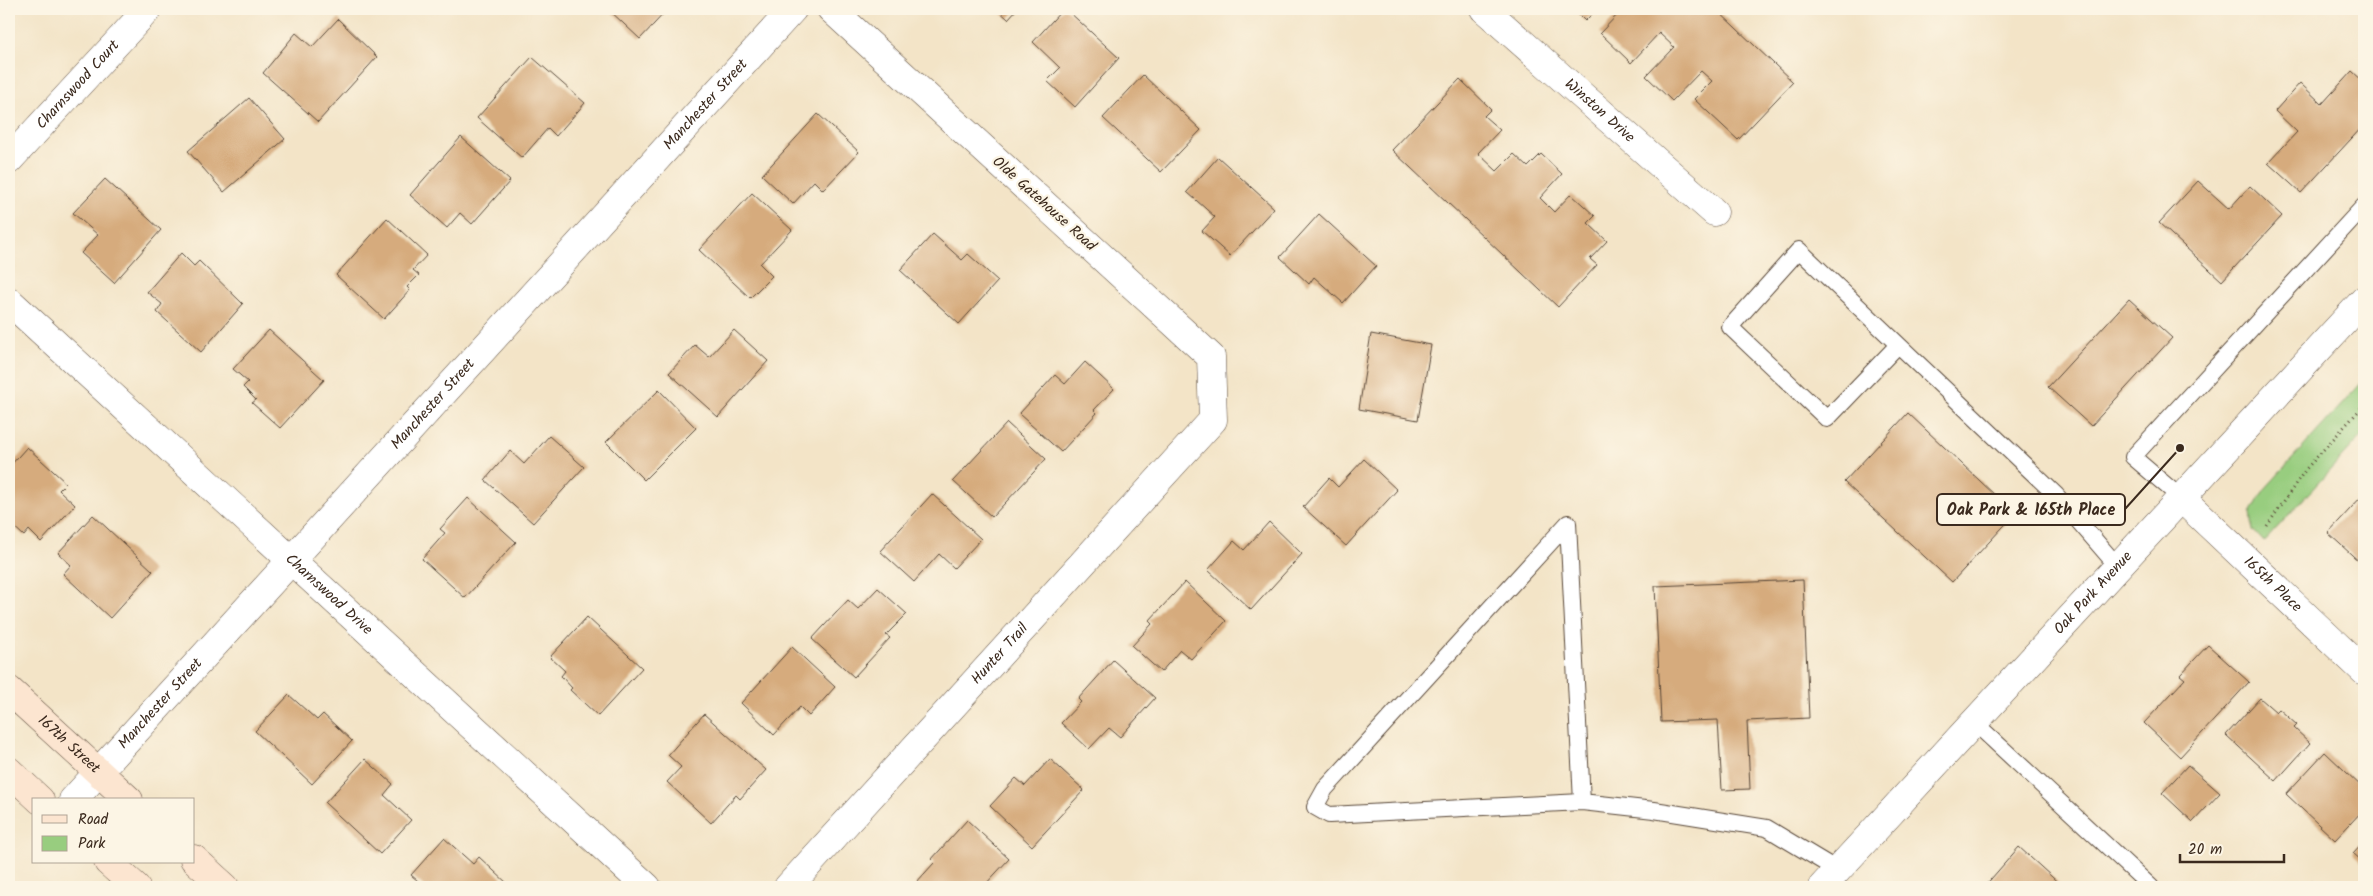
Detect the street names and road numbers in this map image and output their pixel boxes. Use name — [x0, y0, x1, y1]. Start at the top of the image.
street label: Charnswood Court — [30, 35, 126, 135]
street label: Manchester Street — [658, 54, 754, 156]
street label: Winston Drive — [1559, 73, 1640, 149]
street label: Olde Gatehouse Road — [986, 151, 1102, 258]
street label: Manchester Street — [385, 353, 481, 455]
street label: Oak Park Avenue — [2048, 546, 2139, 640]
street label: Charnswood Drive — [279, 548, 378, 641]
street label: 165th Place — [2238, 551, 2308, 619]
street label: Hunter Trail — [966, 618, 1035, 690]
street label: Manchester Street — [112, 653, 209, 755]
street label: 167th Street — [32, 710, 106, 780]

